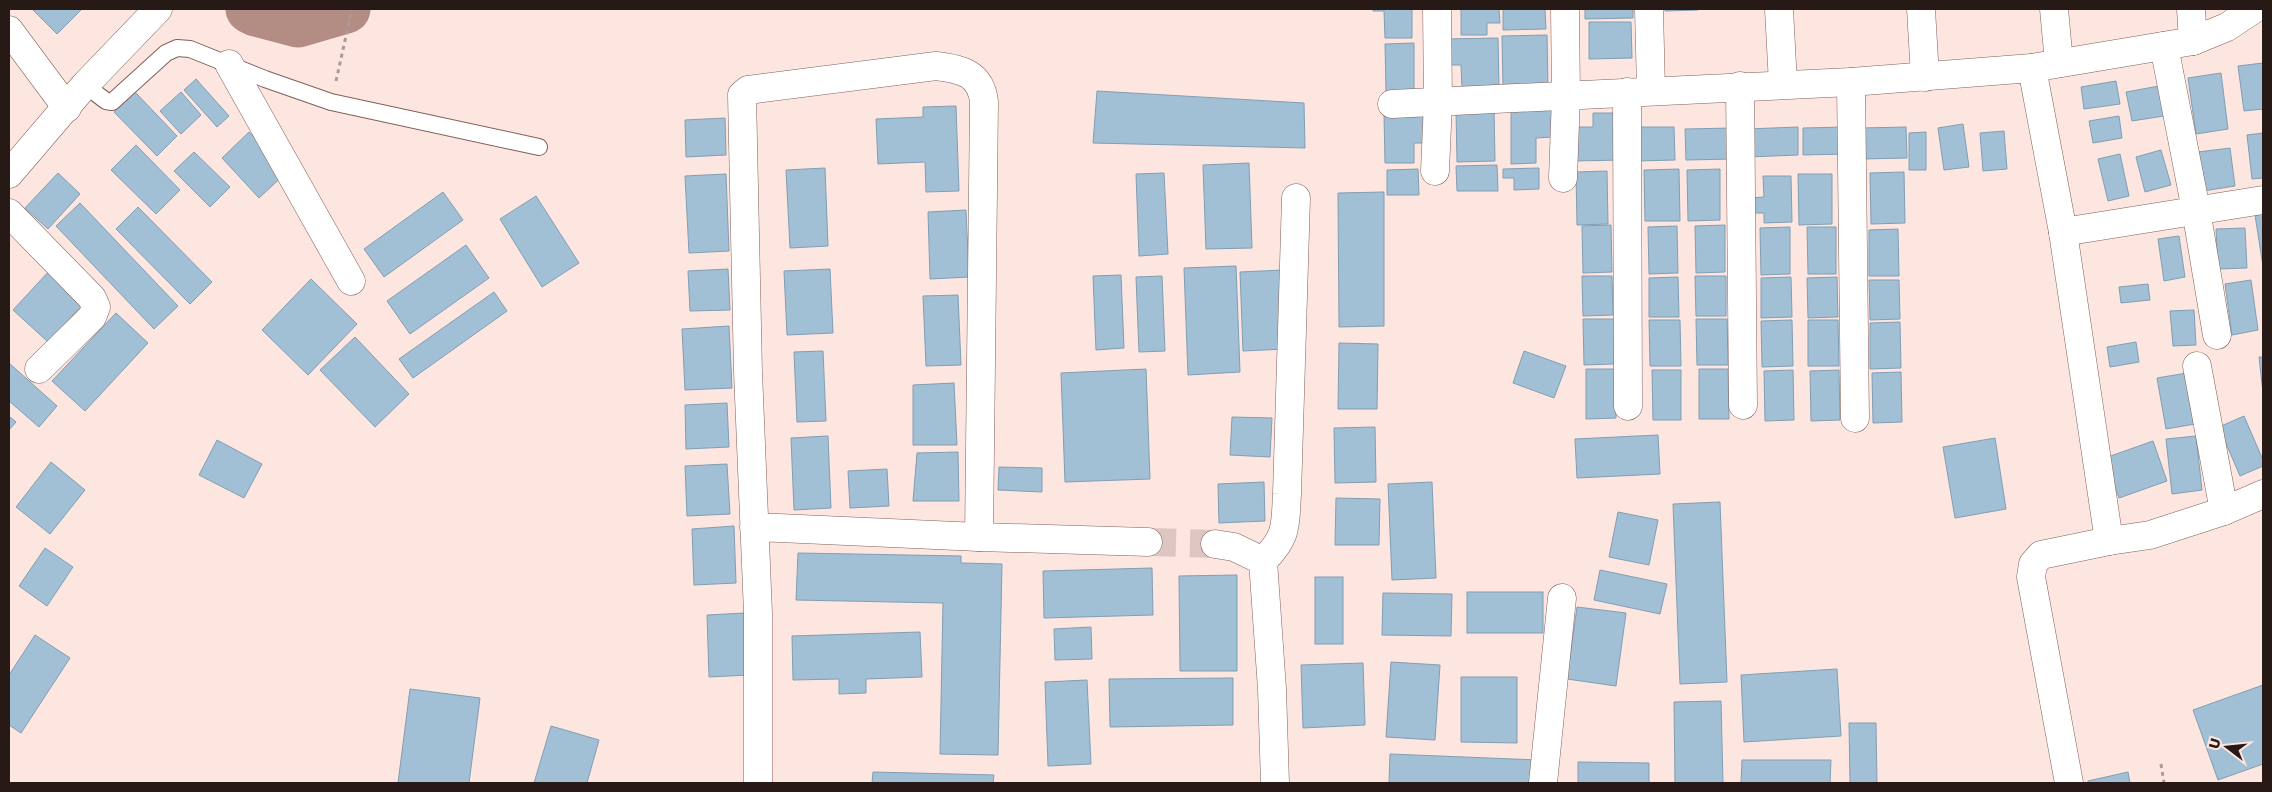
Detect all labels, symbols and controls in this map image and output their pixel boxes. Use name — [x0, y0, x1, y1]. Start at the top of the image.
north arrow — [2202, 722, 2252, 772]
text: U — [2204, 736, 2224, 751]

